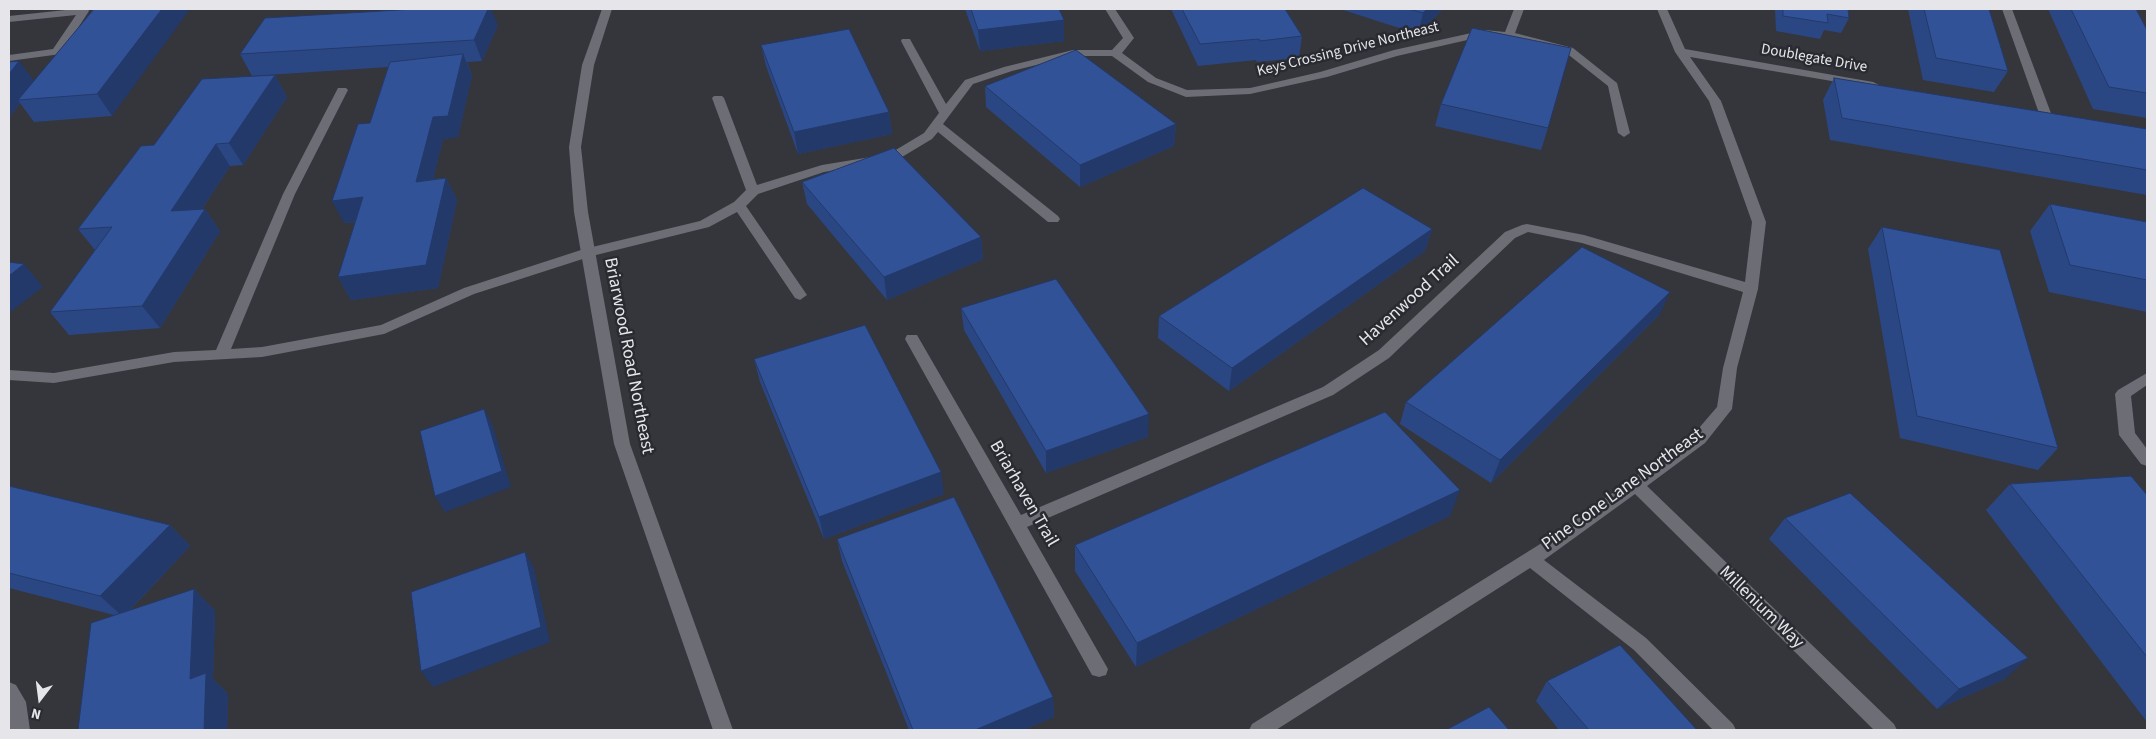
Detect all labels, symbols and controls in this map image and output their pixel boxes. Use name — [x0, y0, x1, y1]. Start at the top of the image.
street label: Keys Crossing Drive Northeast — [1255, 19, 1441, 81]
street label: Doublegate Drive — [1760, 41, 1868, 77]
street label: Havenwood Trail — [1356, 251, 1464, 351]
street label: Briarwood Road Northeast — [598, 256, 658, 456]
street label: Pine Cone Lane Northeast — [1538, 424, 1708, 556]
street label: Briarhaven Trail — [984, 437, 1062, 551]
street label: Millenium Way — [1714, 562, 1808, 654]
north arrow — [15, 674, 65, 724]
text: N — [29, 703, 43, 724]

